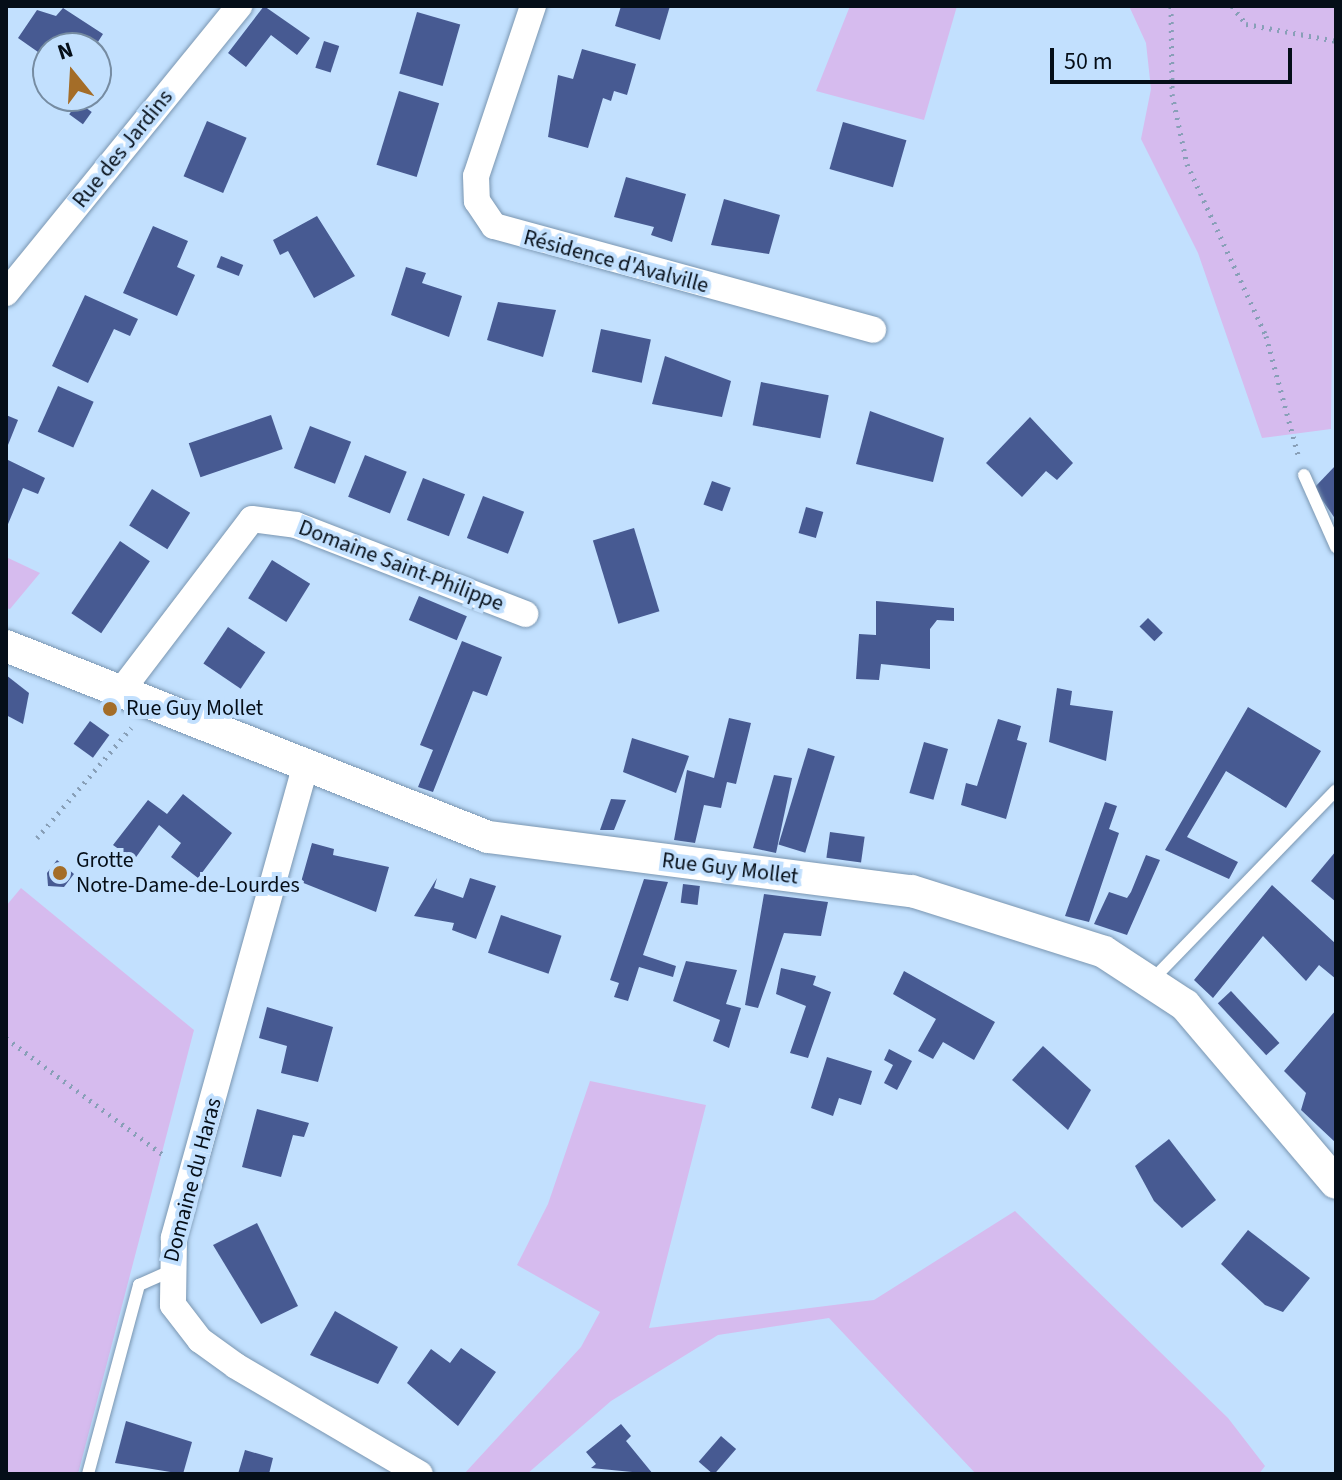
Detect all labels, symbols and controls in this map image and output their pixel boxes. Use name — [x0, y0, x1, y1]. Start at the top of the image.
north arrow — [32, 32, 112, 112]
scale bar — [1054, 32, 1296, 82]
text: N — [53, 34, 77, 69]
text: 50 m — [1064, 44, 1113, 79]
street label: Rue des Jardins — [67, 85, 179, 213]
street label: Résidence d'Avalville — [521, 225, 711, 299]
street label: Domaine Saint-Philippe — [295, 515, 507, 617]
place label: Rue Guy Mollet — [126, 696, 263, 722]
marker: Rue Guy Mollet — [101, 700, 119, 718]
place label: Grotte Notre-Dame-de-Lourdes — [76, 847, 300, 898]
street label: Rue Guy Mollet — [660, 848, 800, 890]
marker: Grotte Notre-Dame-de-Lourdes — [51, 864, 69, 882]
street label: Domaine du Haras — [158, 1095, 228, 1265]

